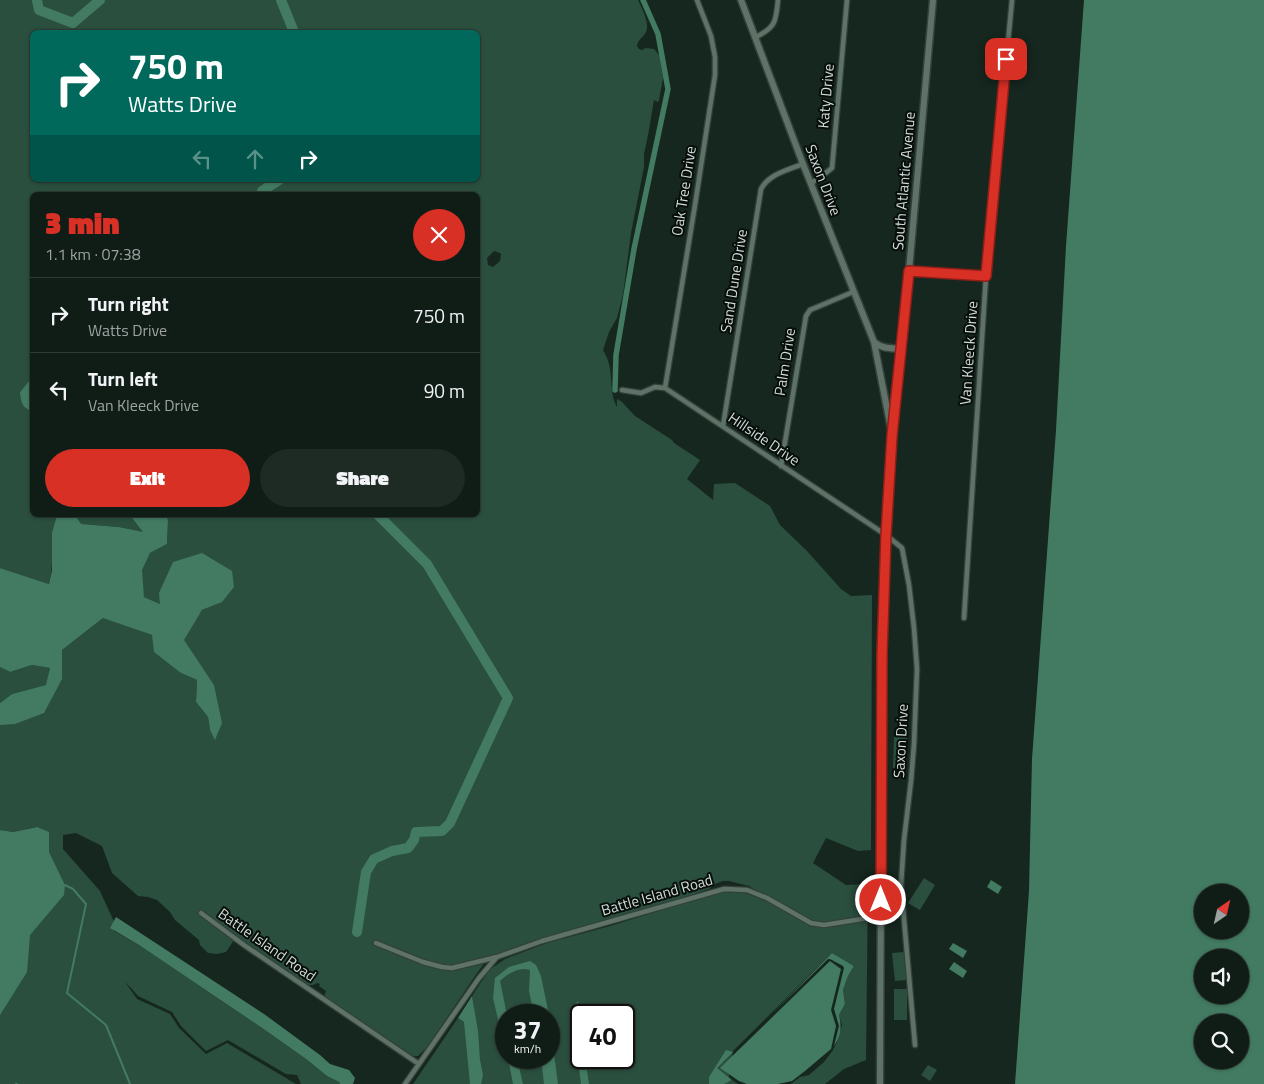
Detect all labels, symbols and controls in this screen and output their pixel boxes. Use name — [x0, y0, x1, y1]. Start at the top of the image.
pin — [985, 38, 1027, 80]
text: 750 m — [128, 39, 224, 93]
icon: arrive — [992, 45, 1020, 73]
icon: right — [45, 50, 110, 115]
street label: Katy Drive — [811, 63, 840, 129]
text: Watts Drive — [128, 87, 237, 121]
street label: South Atlantic Avenue — [886, 111, 921, 251]
street label: Saxon Drive — [799, 141, 848, 219]
street label: Oak Tree Drive — [665, 144, 702, 238]
icon: left — [188, 145, 216, 173]
icon: ahead — [241, 145, 269, 173]
icon: right — [294, 145, 322, 173]
text: 3 min — [45, 200, 120, 246]
button: close — [413, 209, 465, 261]
street label: Sand Dune Drive — [714, 228, 753, 334]
text: 1.1 km · 07:38 — [45, 242, 141, 266]
text: Turn right — [88, 289, 169, 318]
street label: Van Kleeck Drive — [953, 300, 984, 406]
icon: right — [45, 301, 73, 329]
text: 750 m — [413, 301, 465, 330]
text: Watts Drive — [88, 318, 167, 342]
street label: Palm Drive — [768, 326, 801, 398]
text: Turn left — [88, 364, 158, 393]
icon: left — [45, 376, 73, 404]
text: 90 m — [424, 376, 465, 405]
text: Van Kleeck Drive — [88, 393, 199, 417]
street label: Hillside Drive — [724, 406, 805, 471]
button: Exit — [45, 449, 250, 507]
button: Share — [260, 449, 465, 507]
street label: Saxon Drive — [887, 703, 914, 779]
street label: Battle Island Road — [598, 868, 715, 921]
position arrow — [854, 873, 906, 925]
north arrow — [1194, 884, 1249, 939]
map controls — [1194, 884, 1249, 1069]
street label: Battle Island Road — [214, 902, 321, 987]
button: sound — [1194, 949, 1249, 1004]
speed limit sign: 40 — [570, 1004, 635, 1069]
text: 37 — [513, 1011, 542, 1049]
button: search — [1194, 1014, 1249, 1069]
text: km/h — [514, 1039, 541, 1058]

